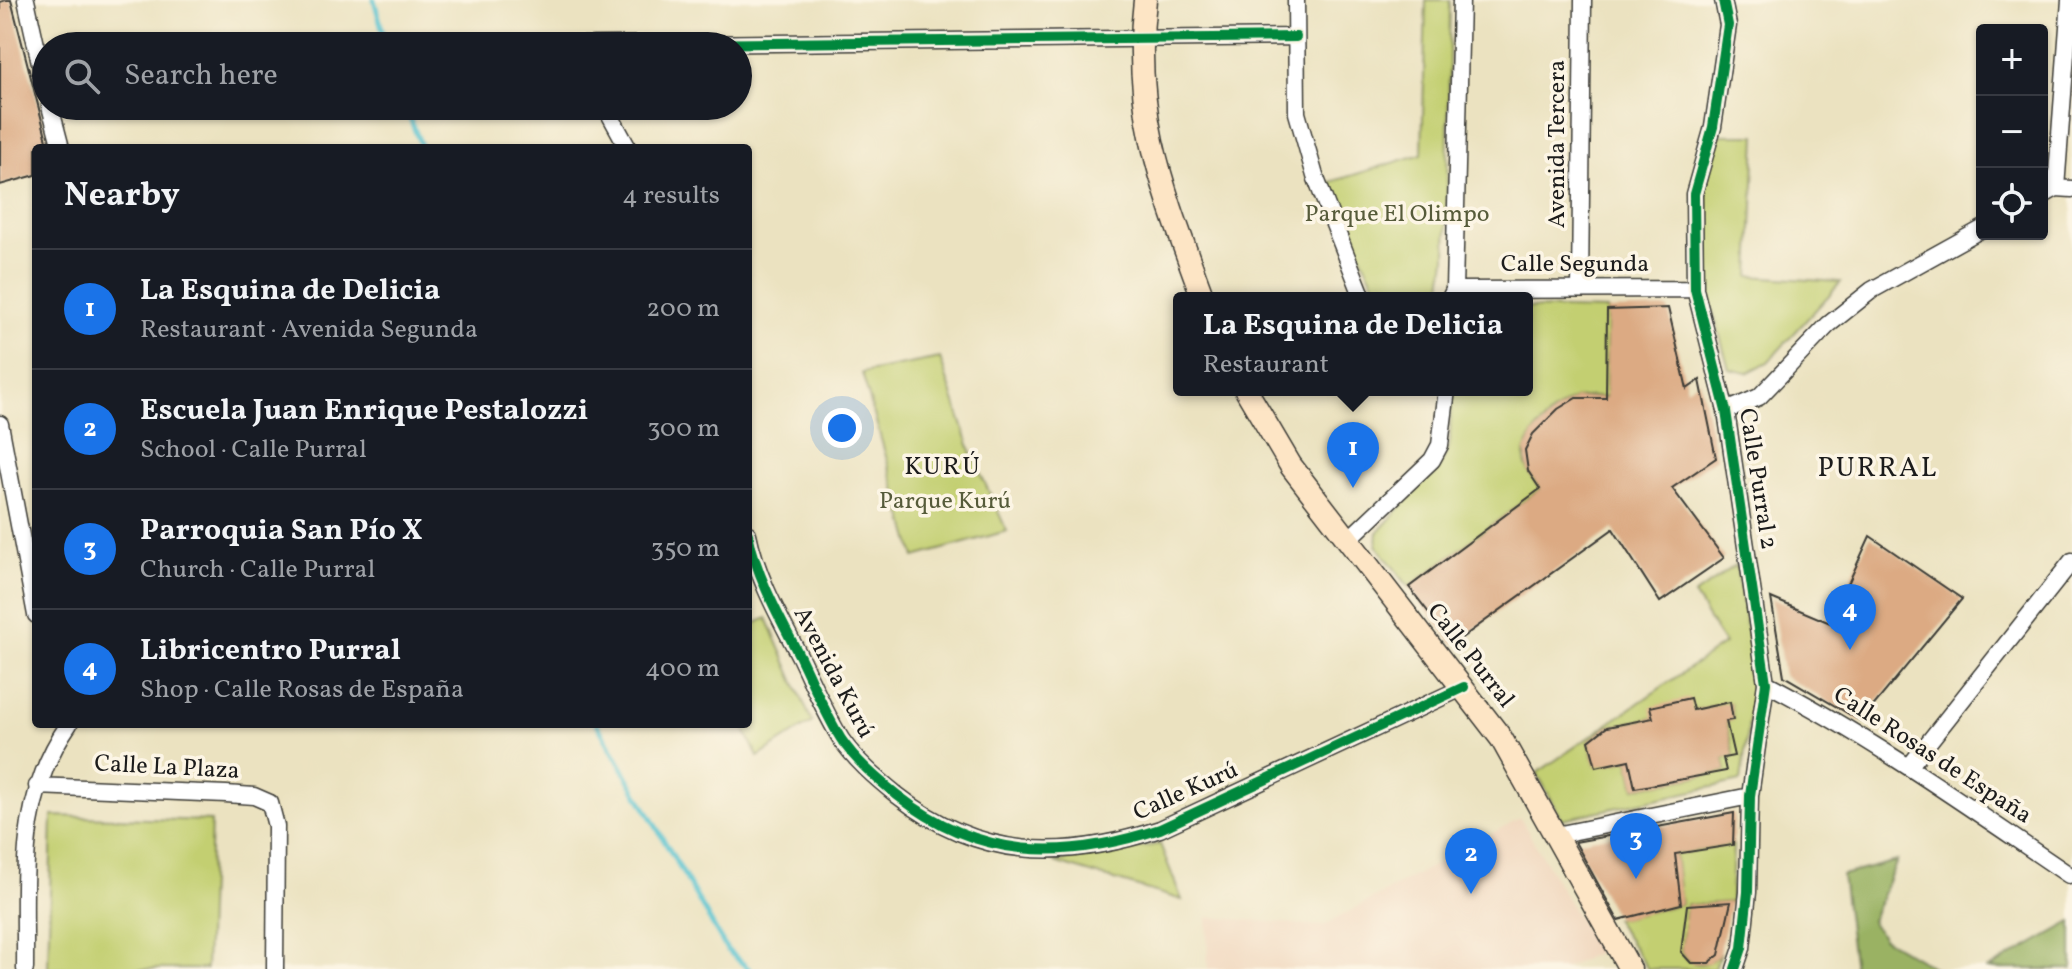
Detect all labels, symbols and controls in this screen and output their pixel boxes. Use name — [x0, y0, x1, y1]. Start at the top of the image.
map controls — [1976, 24, 2048, 240]
button: + — [1976, 24, 2048, 96]
search box — [32, 32, 752, 120]
icon: search — [60, 54, 104, 98]
text: Search here — [124, 55, 278, 97]
street label: Avenida Tercera — [1541, 60, 1575, 228]
button: − — [1976, 96, 2048, 168]
button: locate — [1976, 168, 2048, 240]
text: Nearby — [64, 173, 180, 220]
text: 4 results — [622, 178, 720, 214]
park label: Parque El Olimpo — [1305, 198, 1489, 232]
street label: Calle Segunda — [1501, 248, 1649, 282]
text: La Esquina de Delicia — [140, 270, 440, 312]
text: 1 — [85, 291, 95, 327]
text: 200 m — [646, 291, 720, 327]
popup — [1173, 292, 1533, 396]
text: La Esquina de Delicia — [1203, 305, 1503, 347]
text: Restaurant · Avenida Segunda — [140, 312, 478, 348]
text: Restaurant — [1203, 347, 1329, 383]
text: Escuela Juan Enrique Pestalozzi — [140, 390, 588, 432]
street label: Calle Purral 2 — [1729, 406, 1785, 552]
your location — [822, 408, 862, 448]
text: 2 — [83, 411, 97, 447]
text: 300 m — [647, 411, 720, 447]
pin: 1 — [1327, 422, 1379, 488]
text: School · Calle Purral — [140, 432, 367, 468]
district label: KURÚ — [904, 449, 982, 485]
district label: PURRAL — [1818, 449, 1938, 488]
park label: Parque Kurú — [879, 485, 1011, 519]
text: Parroquia San Pío X — [140, 510, 423, 552]
text: 3 — [83, 531, 97, 567]
text: 350 m — [651, 531, 720, 567]
text: Church · Calle Purral — [140, 552, 375, 588]
pin: 4 — [1824, 584, 1876, 650]
street label: Calle Purral — [1418, 596, 1522, 716]
street label: Avenida Kurú — [784, 601, 882, 745]
text: Libricentro Purral — [140, 630, 401, 672]
text: 4 — [82, 651, 98, 687]
text: 400 m — [645, 651, 720, 687]
text: Shop · Calle Rosas de España — [140, 672, 464, 708]
street label: Calle Rosas de España — [1826, 679, 2038, 833]
street label: Calle La Plaza — [94, 747, 240, 789]
street label: Calle Kurú — [1128, 754, 1244, 830]
pin: 3 — [1610, 813, 1662, 879]
pin: 2 — [1445, 828, 1497, 894]

